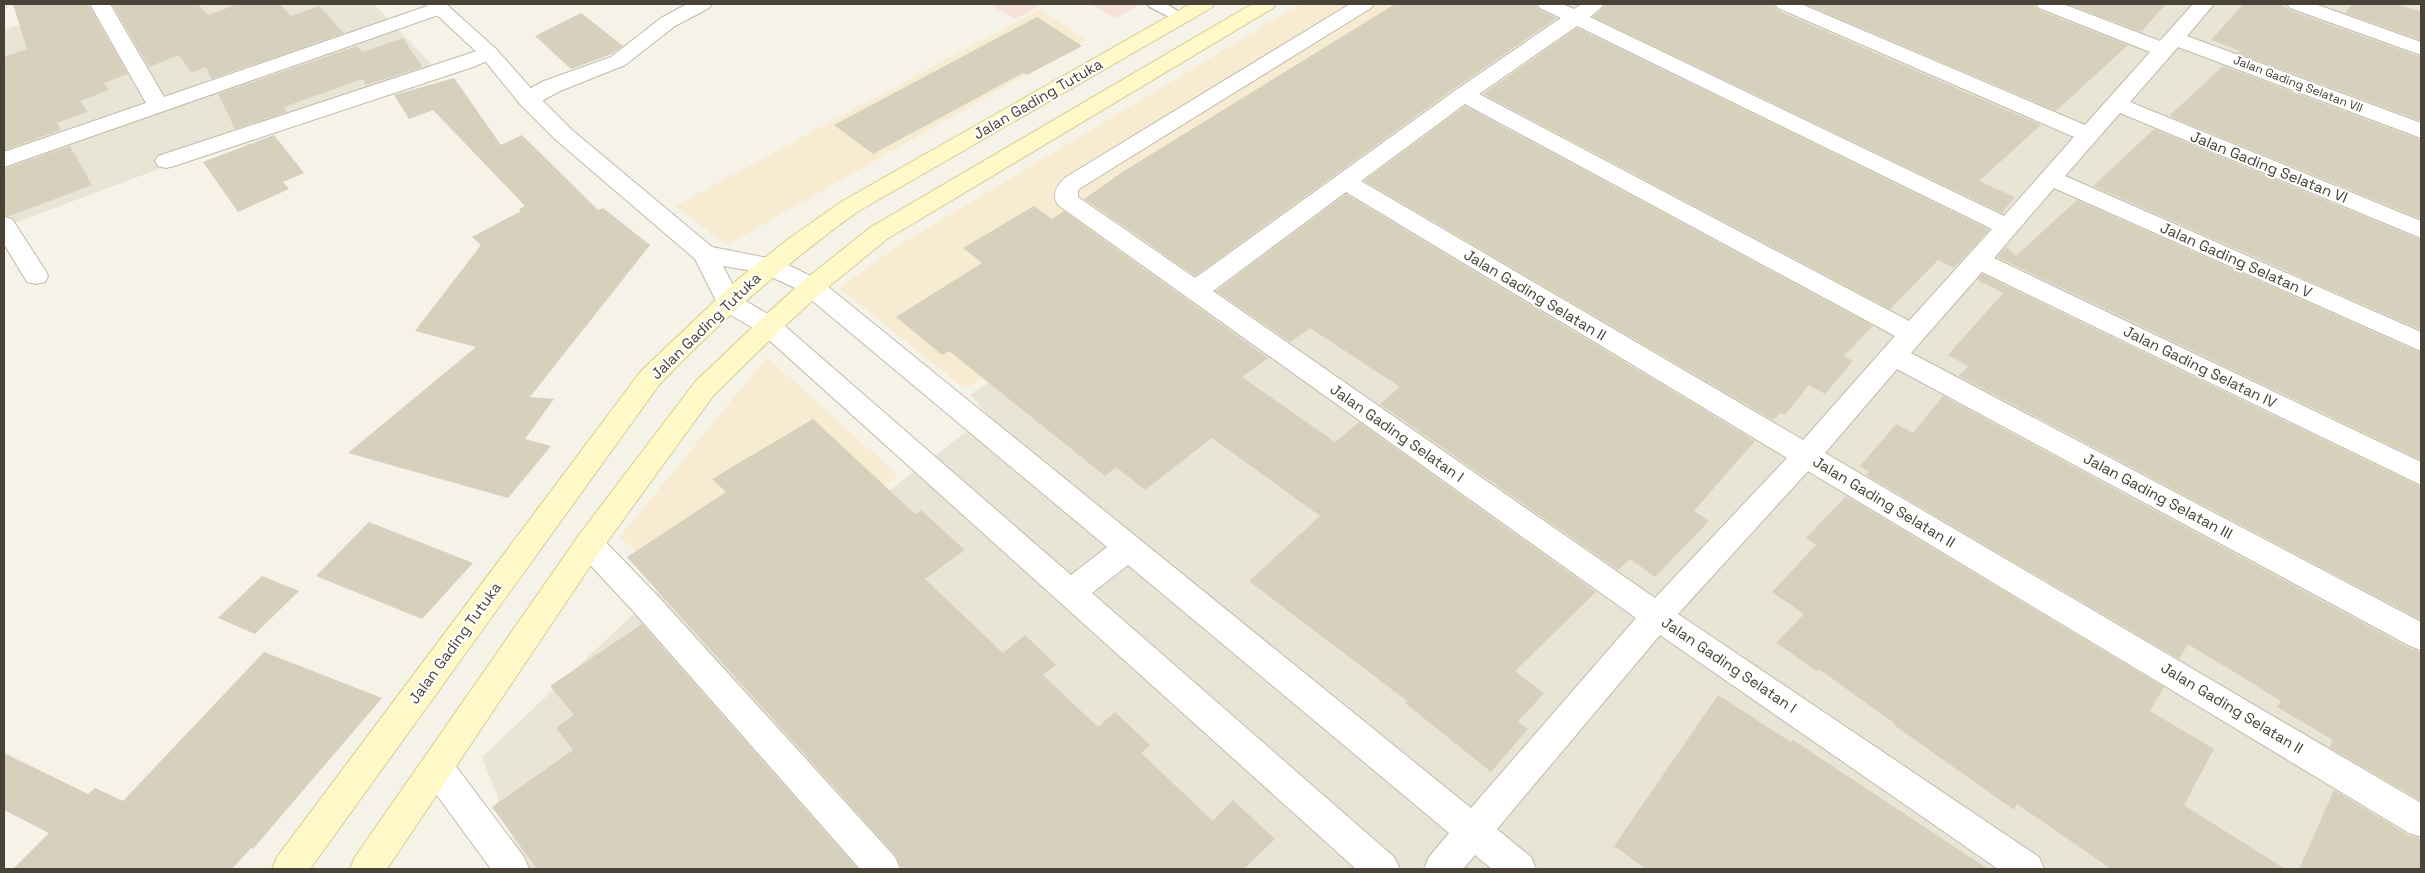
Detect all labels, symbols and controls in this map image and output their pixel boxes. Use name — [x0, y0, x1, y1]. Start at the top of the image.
street label: Jalan Gading Selatan VII — [2231, 52, 2365, 116]
street label: Jalan Gading Tutuka — [970, 54, 1106, 143]
street label: Jalan Gading Selatan VI — [2188, 126, 2351, 207]
street label: Jalan Gading Selatan V — [2157, 217, 2315, 302]
street label: Jalan Gading Selatan II — [1461, 245, 1610, 345]
street label: Jalan Gading Tutuka — [647, 268, 765, 383]
street label: Jalan Gading Selatan IV — [2120, 321, 2280, 412]
street label: Jalan Gading Selatan I — [1327, 379, 1468, 486]
street label: Jalan Gading Selatan III — [2080, 448, 2236, 543]
street label: Jalan Gading Selatan II — [1810, 452, 1959, 552]
street label: Jalan Gading Tutuka — [404, 578, 505, 707]
street label: Jalan Gading Selatan I — [1658, 612, 1800, 717]
street label: Jalan Gading Selatan II — [2158, 658, 2307, 758]

